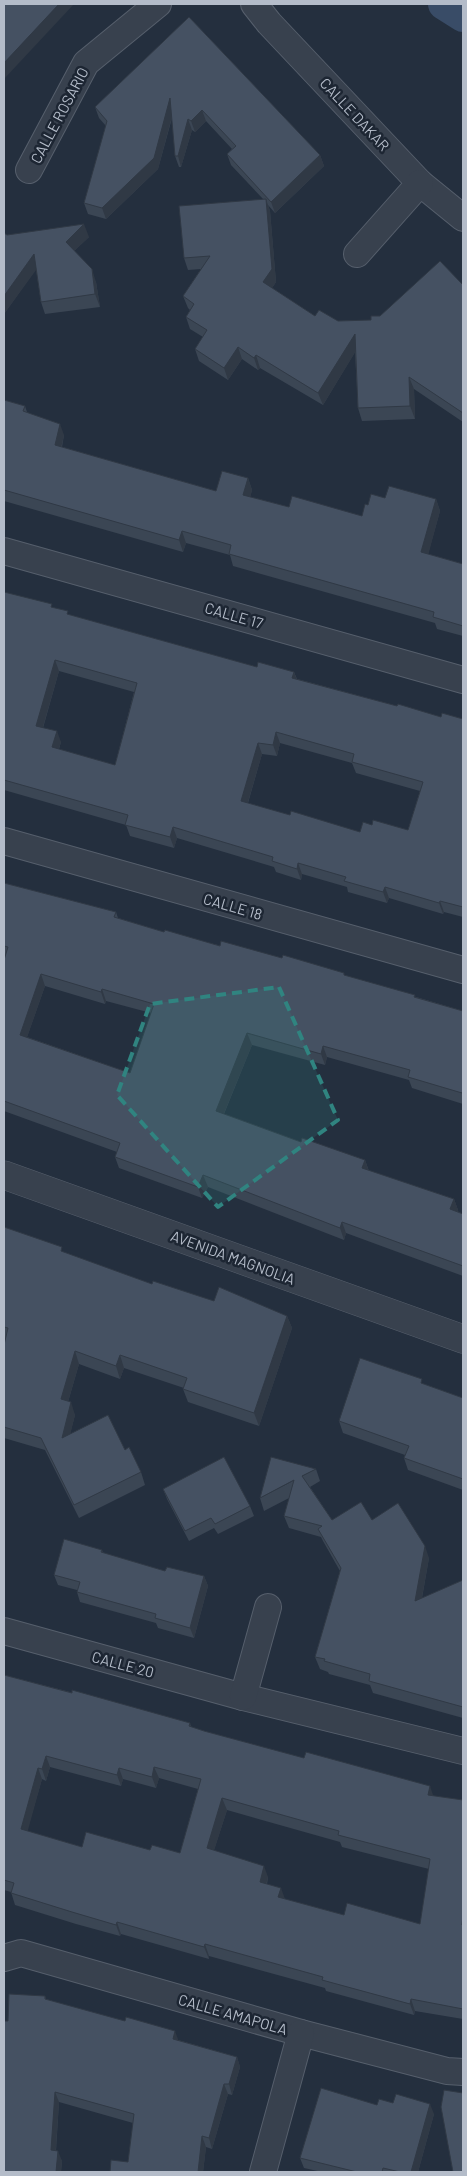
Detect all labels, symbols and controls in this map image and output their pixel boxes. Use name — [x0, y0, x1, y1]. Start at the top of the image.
street label: CALLE ROSARIO — [26, 64, 92, 166]
street label: CALLE DAKAR — [317, 74, 393, 154]
street label: CALLE 17 — [203, 598, 265, 632]
street label: CALLE 18 — [201, 889, 265, 923]
street label: AVENIDA MAGNOLIA — [168, 1226, 298, 1288]
street label: CALLE 20 — [90, 1647, 156, 1681]
street label: CALLE AMAPOLA — [176, 1990, 290, 2038]

